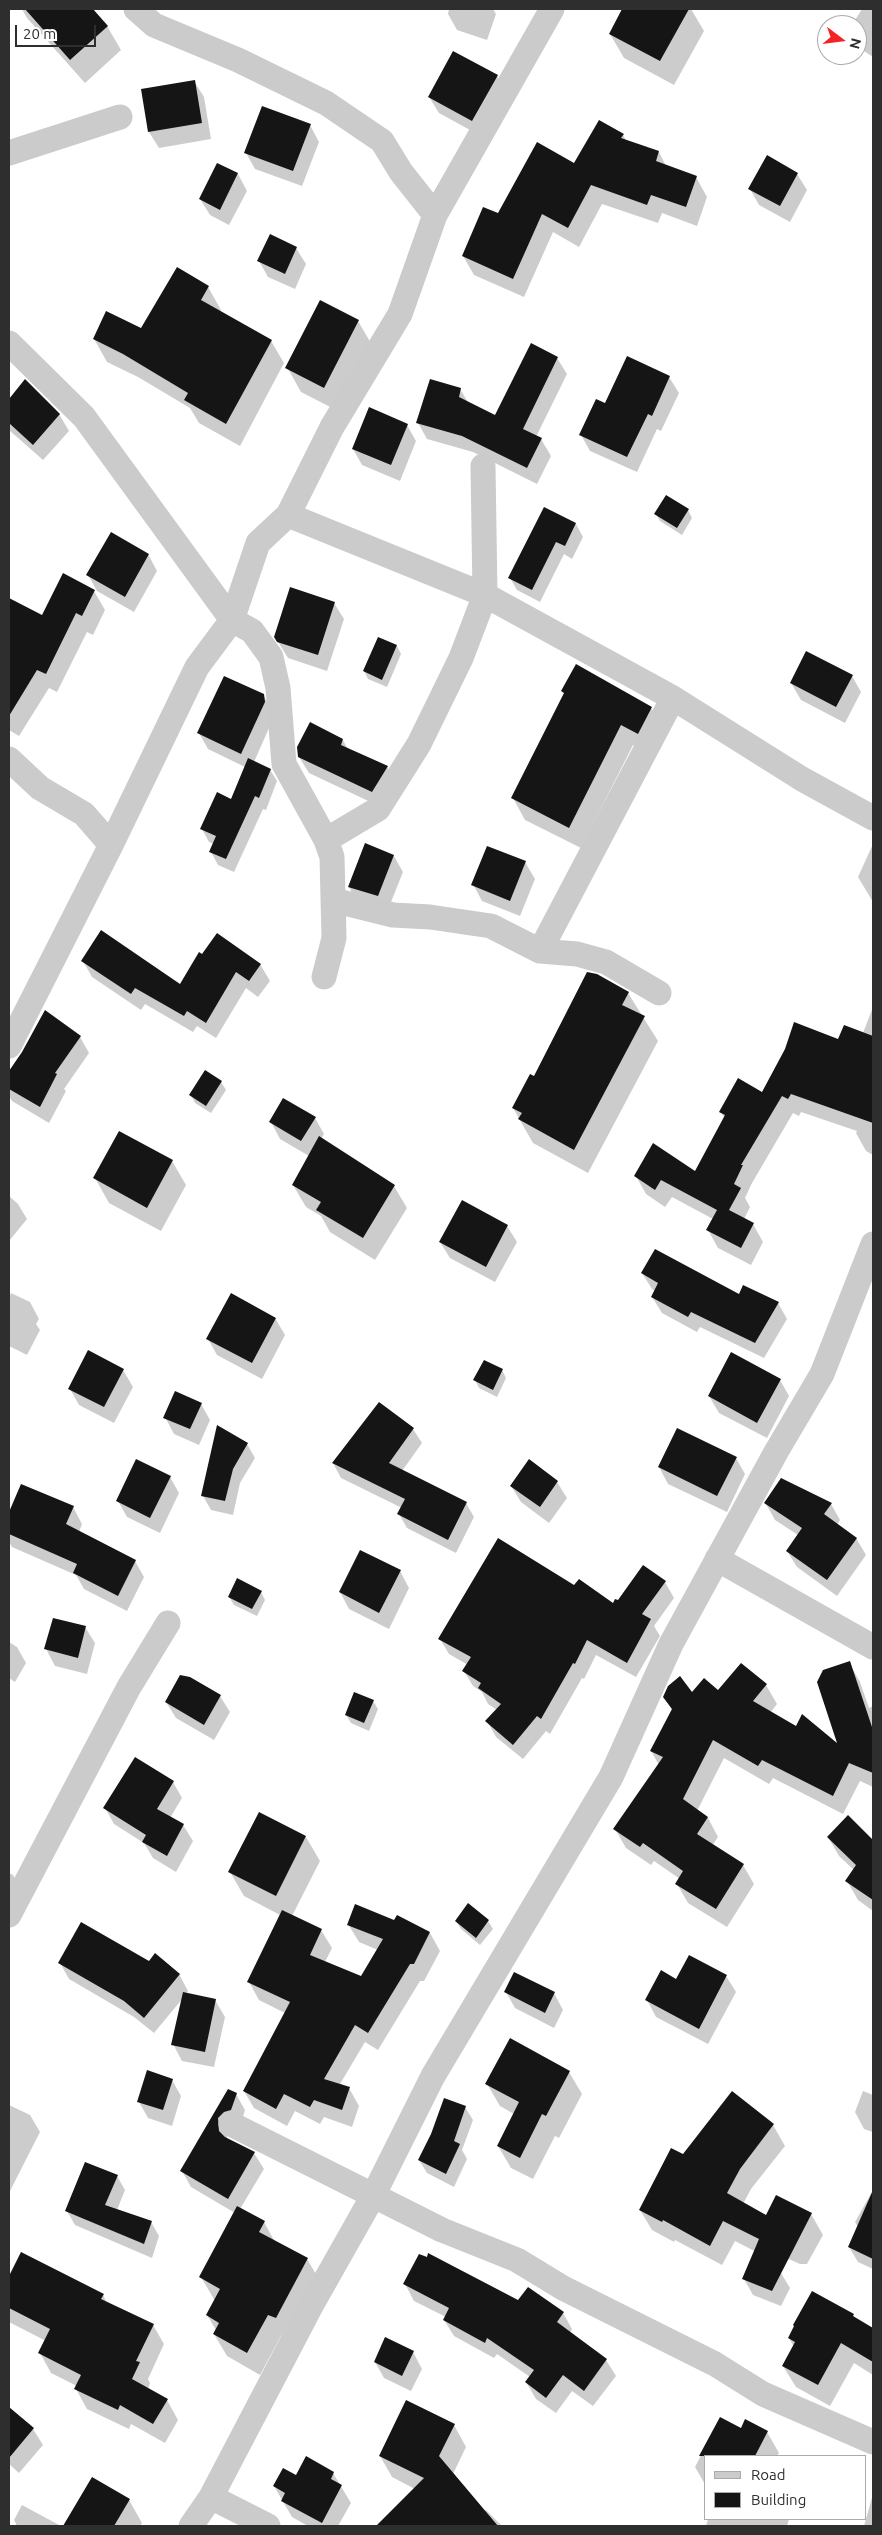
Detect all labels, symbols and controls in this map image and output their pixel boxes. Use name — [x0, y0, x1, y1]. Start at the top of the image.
scale bar — [18, 15, 99, 47]
north arrow — [817, 15, 867, 65]
text: 20 m — [23, 25, 56, 42]
text: N — [846, 36, 865, 51]
legend — [704, 2455, 867, 2520]
text: Road — [751, 2466, 786, 2483]
text: Building — [751, 2491, 806, 2508]

